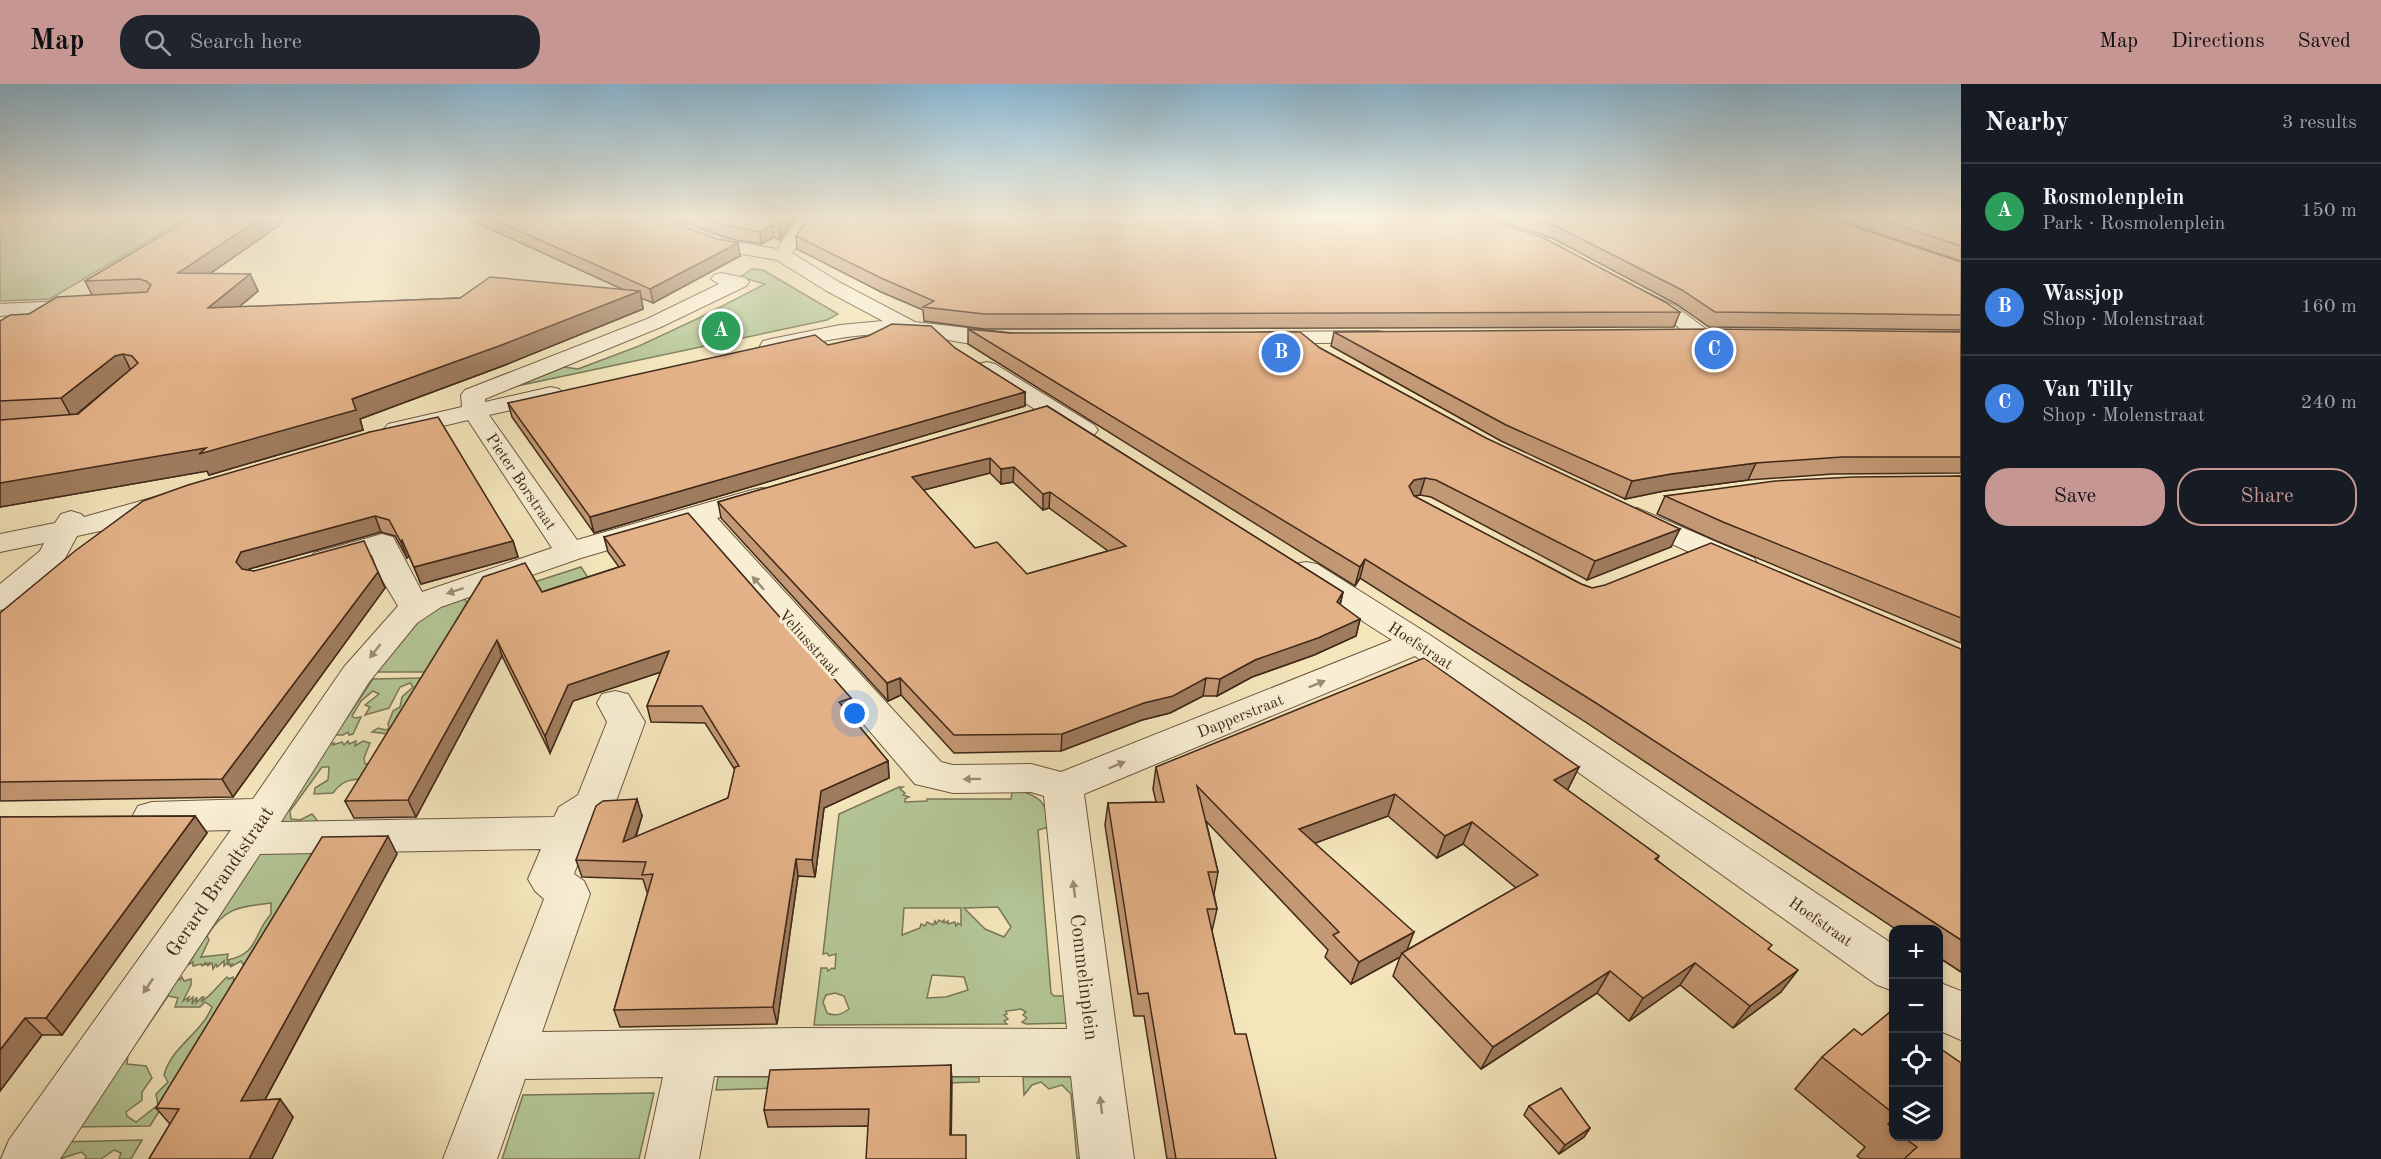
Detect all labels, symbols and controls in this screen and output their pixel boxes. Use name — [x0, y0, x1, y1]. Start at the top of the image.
search box — [120, 15, 540, 69]
icon: search — [141, 26, 174, 59]
text: Map — [30, 28, 84, 56]
text: Search here — [189, 31, 302, 53]
text: Map — [2099, 31, 2138, 52]
text: Directions — [2171, 31, 2265, 52]
text: Saved — [2298, 31, 2351, 52]
text: Nearby — [1985, 110, 2069, 136]
text: 3 results — [2282, 113, 2357, 133]
text: Rosmolenplein — [2042, 187, 2185, 209]
text: A — [1997, 201, 2012, 221]
text: 150 m — [2301, 201, 2357, 221]
text: Park · Rosmolenplein — [2042, 214, 2225, 234]
text: Wassjop — [2042, 283, 2124, 305]
text: B — [1997, 297, 2012, 317]
text: 160 m — [2301, 297, 2357, 317]
pin: A — [702, 308, 740, 354]
text: Shop · Molenstraat — [2042, 310, 2205, 330]
pin: C — [1694, 328, 1734, 372]
pin: B — [1262, 330, 1300, 376]
text: Van Tilly — [2042, 379, 2134, 401]
text: C — [1998, 393, 2011, 413]
text: 240 m — [2301, 393, 2357, 413]
text: Shop · Molenstraat — [2042, 406, 2205, 426]
street label: Pieter Borstraat — [482, 431, 559, 534]
button: Save — [1985, 468, 2165, 526]
button: Share — [2177, 468, 2357, 526]
one-way arrow — [751, 575, 765, 590]
one-way arrow — [446, 587, 464, 597]
street label: Veliusstraat — [775, 607, 842, 680]
street label: Hoefstraat — [1385, 620, 1456, 674]
one-way arrow — [369, 643, 382, 659]
one-way arrow — [1308, 679, 1326, 688]
street label: Dapperstraat — [1195, 692, 1286, 741]
your location — [840, 699, 869, 728]
one-way arrow — [1108, 760, 1126, 769]
one-way arrow — [962, 774, 981, 784]
street label: Gerard Brandtstraat — [163, 803, 278, 961]
one-way arrow — [1070, 880, 1079, 899]
street label: Hoefstraat — [1785, 895, 1855, 951]
street label: Commelinplein — [1065, 913, 1101, 1042]
map controls — [1889, 925, 1943, 1141]
button: + — [1889, 925, 1943, 979]
one-way arrow — [142, 977, 154, 993]
button: − — [1889, 979, 1943, 1033]
button: locate — [1889, 1033, 1943, 1087]
button: layers — [1889, 1087, 1943, 1141]
one-way arrow — [1096, 1096, 1106, 1115]

